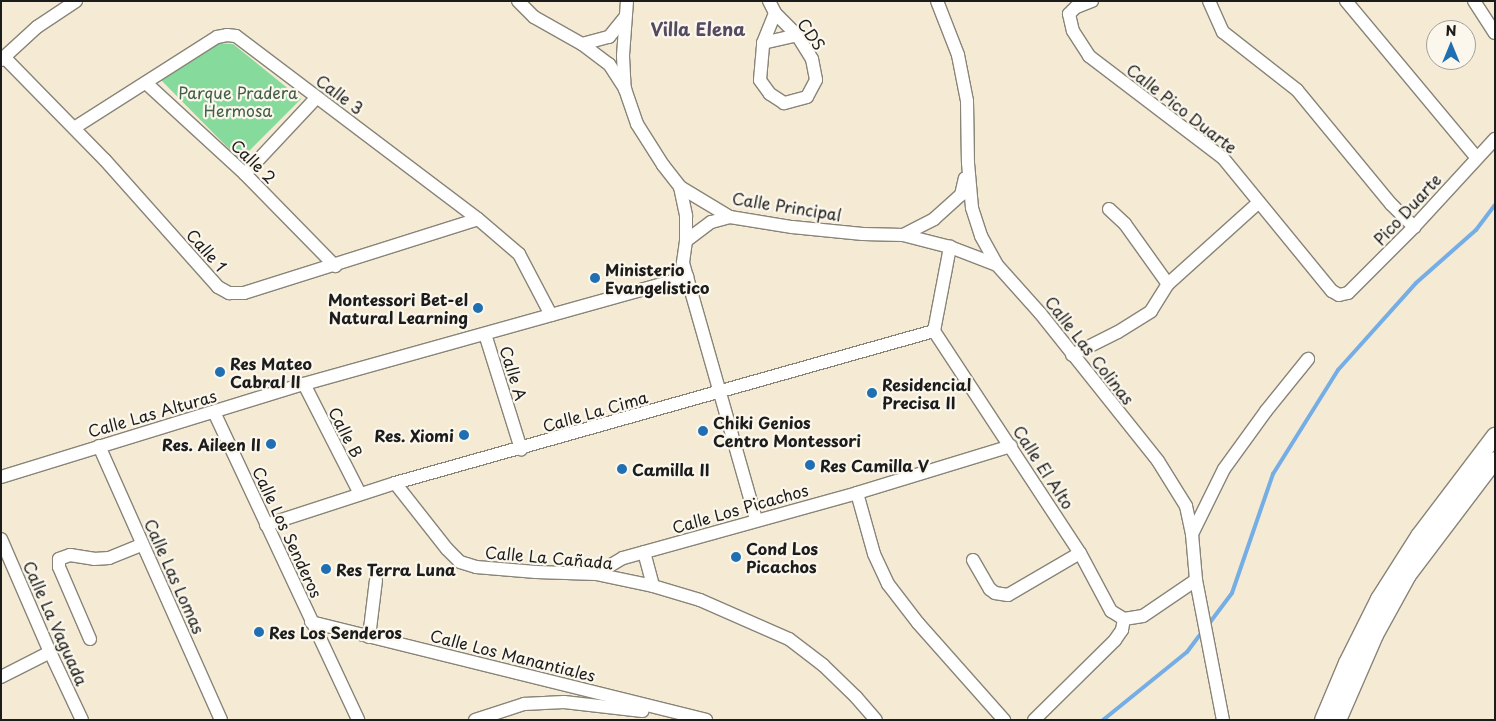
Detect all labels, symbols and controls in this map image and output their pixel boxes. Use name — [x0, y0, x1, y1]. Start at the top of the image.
street label: CDS — [794, 14, 830, 54]
district label: Villa Elena — [651, 18, 745, 40]
north arrow — [1426, 20, 1476, 70]
text: N — [1445, 20, 1457, 41]
street label: Calle Pico Duarte — [1123, 59, 1241, 157]
street label: Calle 3 — [312, 70, 368, 118]
park label: Parque Pradera Hermosa — [178, 82, 298, 120]
street label: Calle 2 — [227, 135, 281, 187]
street label: Pico Duarte — [1369, 169, 1445, 249]
street label: Calle Principal — [731, 188, 843, 224]
street label: Calle 1 — [183, 224, 231, 276]
place label: Ministerio Evangelistico — [605, 259, 709, 297]
marker: Ministerio Evangelistico — [589, 272, 601, 284]
place label: Montessori Bet-el Natural Learning — [327, 289, 468, 327]
street label: Calle Las Colinas — [1042, 292, 1138, 408]
marker: Montessori Bet-el Natural Learning — [472, 302, 484, 314]
street label: Calle A — [497, 343, 531, 403]
place label: Res Mateo Cabral II — [230, 353, 314, 391]
marker: Res Mateo Cabral II — [214, 366, 226, 378]
place label: Residencial Precisa II — [882, 374, 971, 412]
street label: Calle Las Alturas — [86, 386, 218, 440]
street label: Calle La Cima — [540, 387, 650, 435]
marker: Residencial Precisa II — [866, 387, 878, 399]
street label: Calle B — [325, 403, 367, 461]
place label: Chiki Genios Centro Montessori — [713, 412, 862, 450]
street label: Calle El Alto — [1010, 421, 1078, 513]
place label: Res. Xiomi — [373, 425, 454, 445]
marker: Chiki Genios Centro Montessori — [697, 425, 709, 437]
marker: Res. Xiomi — [458, 429, 470, 441]
place label: Res. Aileen II — [160, 434, 261, 454]
marker: Res. Aileen II — [265, 438, 277, 450]
place label: Res Camilla V — [820, 455, 932, 475]
place label: Camilla II — [632, 459, 710, 479]
marker: Res Camilla V — [804, 459, 816, 471]
street label: Calle Los Senderos — [249, 463, 327, 601]
marker: Camilla II — [616, 463, 628, 475]
street label: Calle Los Picachos — [670, 479, 810, 537]
street label: Calle Las Lomas — [141, 515, 209, 637]
place label: Cond Los Picachos — [746, 538, 818, 576]
street label: Calle La Cañada — [484, 542, 614, 572]
marker: Cond Los Picachos — [730, 551, 742, 563]
street label: Calle La Vaguada — [20, 557, 92, 689]
place label: Res Terra Luna — [336, 559, 458, 579]
marker: Res Terra Luna — [320, 563, 332, 575]
place label: Res Los Senderos — [269, 622, 405, 642]
street label: Calle Los Manantiales — [428, 625, 598, 685]
marker: Res Los Senderos — [253, 626, 265, 638]

